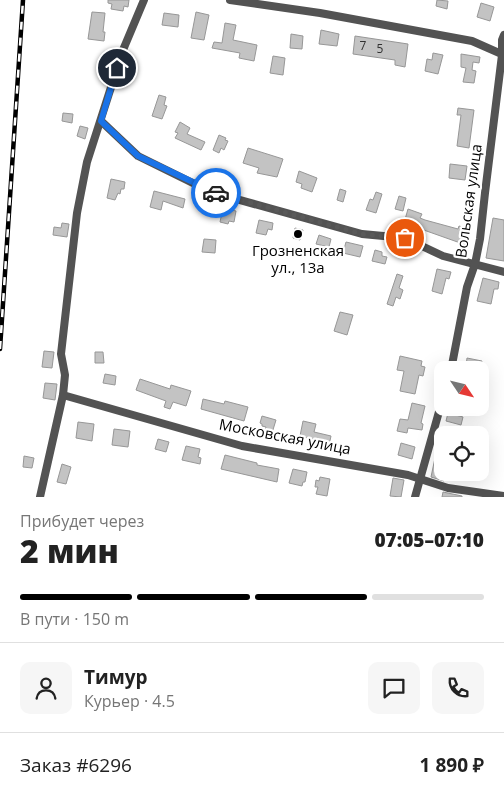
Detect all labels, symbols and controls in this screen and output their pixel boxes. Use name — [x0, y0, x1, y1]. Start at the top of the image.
house number: 7 — [360, 37, 367, 54]
house number: 5 — [377, 40, 384, 57]
pin — [96, 47, 138, 89]
icon: home — [103, 54, 131, 82]
street label: Вольская улица — [450, 143, 486, 259]
courier — [191, 168, 241, 218]
icon: car — [202, 179, 230, 207]
pin — [384, 217, 426, 259]
icon: bag — [391, 224, 419, 252]
marker: Грозненская ул., 13а — [292, 228, 304, 240]
place label: Грозненская ул., 13а — [252, 240, 344, 277]
north arrow — [434, 361, 489, 416]
map controls — [434, 361, 489, 481]
street label: Московская улица — [218, 413, 353, 459]
button: locate — [434, 426, 489, 481]
text: Прибудет через — [20, 510, 144, 532]
text: 07:05–07:10 — [374, 527, 484, 553]
text: 2 мин — [20, 529, 119, 572]
text: В пути · 150 m — [20, 608, 129, 630]
button: person — [20, 662, 72, 714]
button: chat — [368, 662, 420, 714]
button: phone — [432, 662, 484, 714]
text: Тимур — [84, 664, 148, 690]
text: Курьер · 4.5 — [84, 690, 175, 712]
text: Заказ #6296 — [20, 752, 132, 778]
text: 1 890 ₽ — [420, 752, 484, 778]

